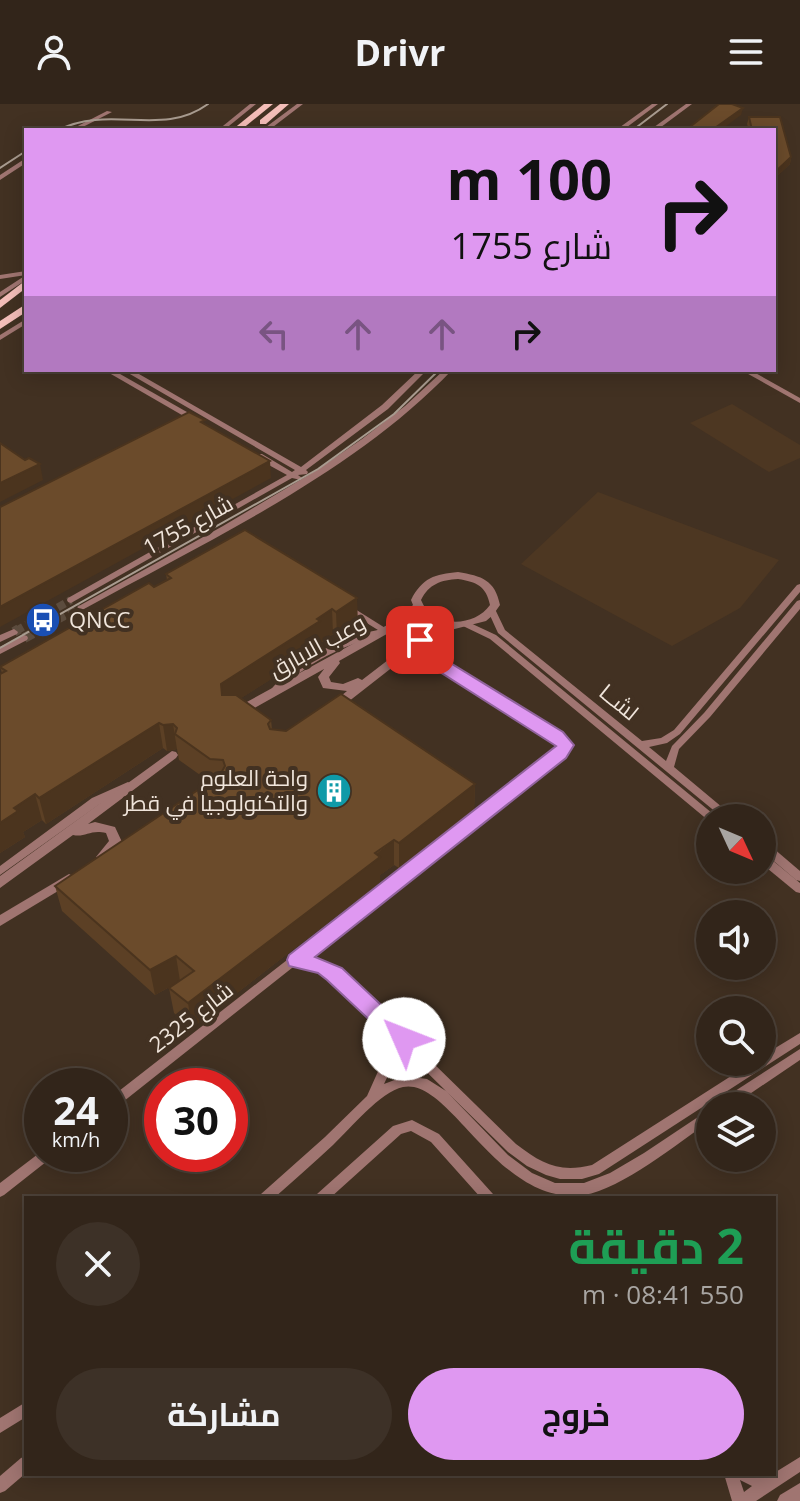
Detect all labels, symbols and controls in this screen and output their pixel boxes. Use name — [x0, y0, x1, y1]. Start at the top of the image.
text: Drivr — [355, 28, 445, 77]
icon: person — [32, 30, 76, 74]
icon: menu — [724, 30, 768, 74]
text: 100 m — [446, 140, 612, 216]
icon: right — [640, 160, 744, 264]
text: شارع 1755 — [451, 221, 612, 270]
icon: left — [252, 312, 296, 356]
icon: ahead — [336, 312, 380, 356]
icon: ahead — [420, 312, 464, 356]
icon: right — [504, 312, 548, 356]
street label: شارع 1755 — [137, 487, 238, 562]
bus stop icon: QNCC — [24, 601, 62, 639]
place label: QNCC — [69, 604, 131, 634]
street label: وعب الابارق — [263, 606, 370, 684]
pin — [386, 606, 454, 674]
icon: arrive — [398, 618, 442, 662]
street label: لشــا — [594, 676, 646, 726]
place label: واحة العلوم والتكنولوجيا في قطر — [122, 762, 308, 820]
building icon: واحة العلوم والتكنولوجيا في قطر — [315, 772, 353, 810]
north arrow — [696, 804, 776, 884]
map controls — [696, 804, 776, 1172]
button: sound — [696, 900, 776, 980]
street label: شارع 2325 — [142, 974, 239, 1059]
button: search — [696, 996, 776, 1076]
position arrow — [362, 997, 446, 1081]
speed limit sign: 30 — [144, 1068, 248, 1172]
text: 24 — [53, 1082, 99, 1137]
button: layers — [696, 1092, 776, 1172]
text: km/h — [52, 1126, 100, 1153]
text: 2 دقيقة — [568, 1213, 744, 1278]
button: close — [56, 1222, 140, 1306]
text: 550 m · 08:41 — [582, 1276, 744, 1312]
button: مشاركة — [56, 1368, 392, 1460]
button: خروج — [408, 1368, 744, 1460]

